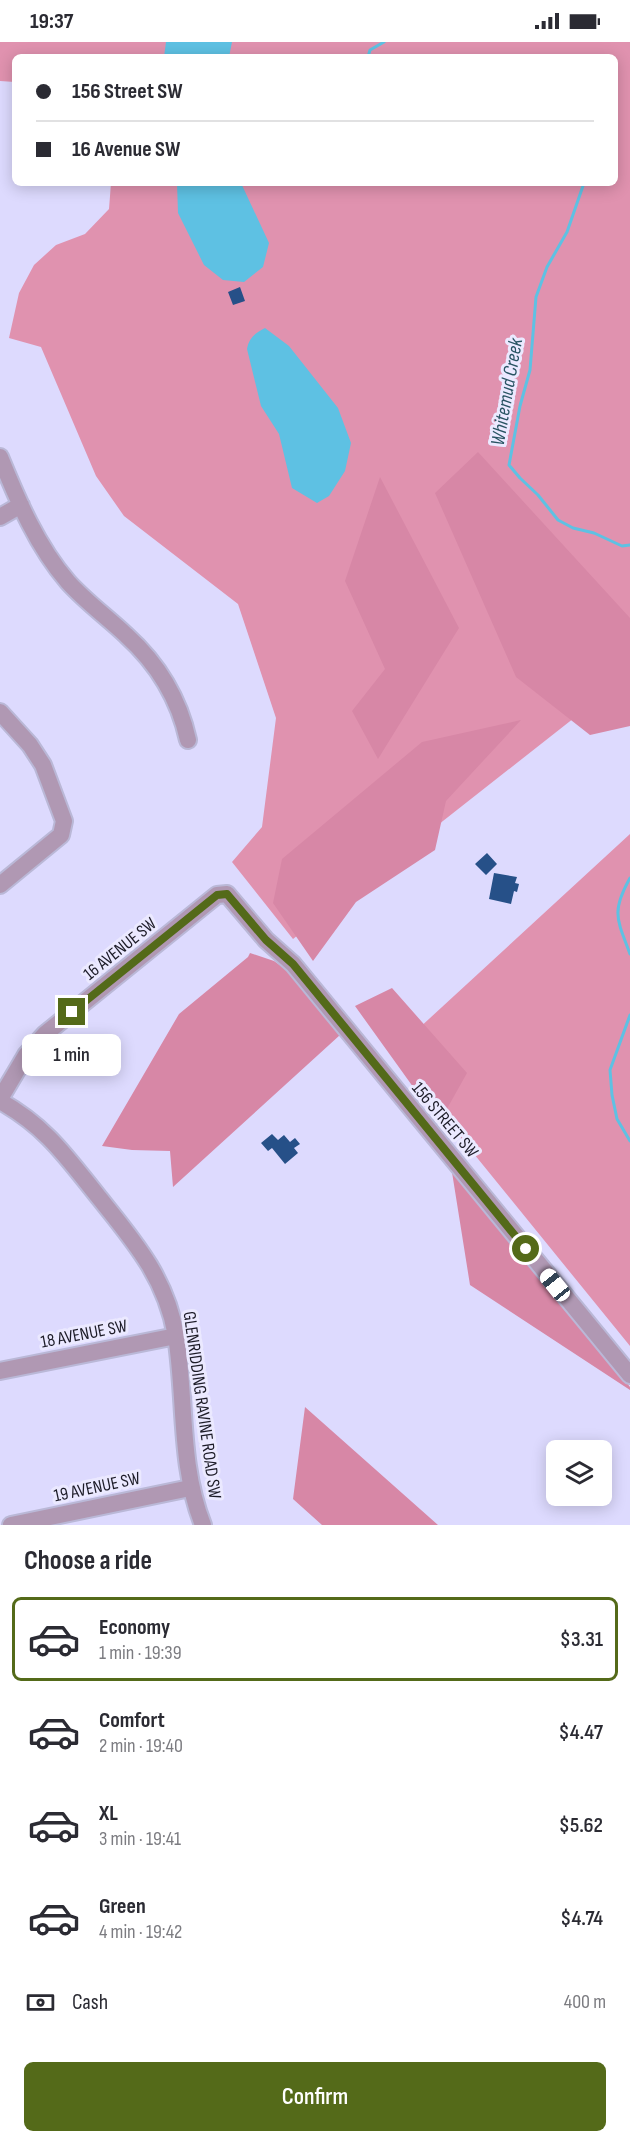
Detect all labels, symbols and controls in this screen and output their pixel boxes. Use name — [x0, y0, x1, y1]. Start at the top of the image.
text: 19:37 — [30, 8, 73, 35]
text: 156 Street SW — [72, 78, 183, 105]
text: 16 Avenue SW — [72, 136, 180, 163]
water label: Whitemud Creek — [486, 336, 528, 447]
street label: 16 AVENUE SW — [79, 913, 161, 985]
route end — [58, 998, 85, 1025]
callout: 1 min — [22, 1033, 122, 1075]
text: 1 min — [53, 1043, 90, 1067]
street label: 156 STREET SW — [407, 1078, 483, 1162]
route start — [512, 1235, 539, 1262]
car — [537, 1265, 573, 1305]
street label: GLENRIDDING RAVINE ROAD SW — [178, 1310, 226, 1500]
street label: 18 AVENUE SW — [39, 1315, 129, 1353]
map controls — [546, 1440, 612, 1506]
button: layers — [546, 1440, 612, 1506]
street label: 19 AVENUE SW — [52, 1468, 142, 1506]
text: Choose a ride — [24, 1545, 152, 1577]
icon: car — [27, 1612, 81, 1666]
text: Economy — [99, 1614, 170, 1641]
text: $3.31 — [560, 1626, 603, 1653]
text: 1 min · 19:39 — [99, 1641, 182, 1665]
icon: car — [27, 1705, 81, 1759]
text: Comfort — [99, 1707, 165, 1734]
text: $4.47 — [558, 1719, 603, 1746]
text: 2 min · 19:40 — [99, 1734, 183, 1758]
icon: car — [27, 1798, 81, 1852]
text: XL — [99, 1800, 118, 1827]
text: $5.62 — [559, 1812, 603, 1839]
text: 3 min · 19:41 — [99, 1827, 181, 1851]
icon: car — [27, 1891, 81, 1945]
text: Green — [99, 1893, 146, 1920]
text: $4.74 — [560, 1905, 603, 1932]
text: 4 min · 19:42 — [99, 1920, 182, 1944]
icon: cash — [24, 1986, 57, 2019]
text: Cash — [72, 1989, 108, 2016]
text: 400 m — [564, 1990, 606, 2014]
button: Confirm — [24, 2062, 606, 2131]

